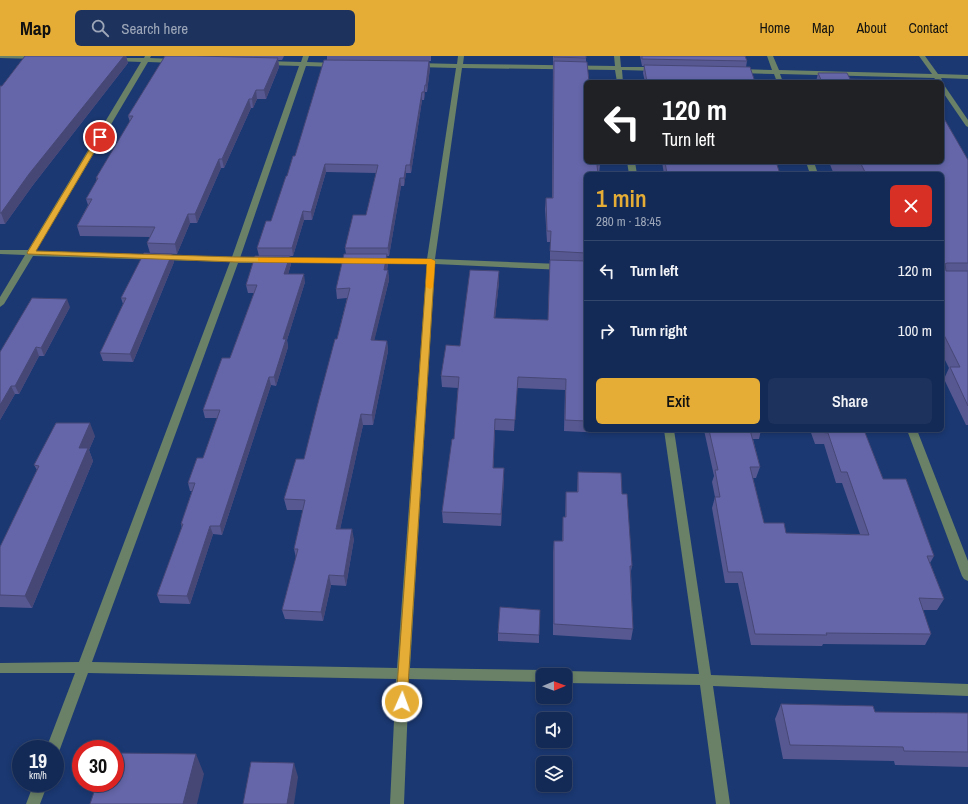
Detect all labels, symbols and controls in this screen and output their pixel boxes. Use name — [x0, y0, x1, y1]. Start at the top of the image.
search box — [75, 10, 355, 46]
text: Map — [20, 15, 51, 41]
icon: search — [89, 17, 111, 39]
text: Search here — [121, 18, 188, 39]
text: Home — [759, 19, 790, 37]
text: Map — [812, 19, 834, 37]
text: About — [856, 19, 886, 37]
text: Contact — [908, 19, 948, 37]
text: 120 m — [662, 91, 727, 129]
icon: left — [596, 96, 648, 148]
pin — [83, 120, 117, 154]
icon: arrive — [89, 126, 111, 148]
text: Turn left — [662, 127, 715, 152]
text: 1 min — [596, 182, 647, 214]
button: close — [890, 185, 932, 227]
text: 280 m · 18:45 — [596, 213, 661, 230]
icon: left — [596, 260, 618, 282]
text: Turn left — [630, 260, 678, 281]
text: 120 m — [898, 260, 932, 281]
icon: right — [596, 320, 618, 342]
text: Turn right — [630, 320, 687, 341]
text: 100 m — [898, 320, 932, 341]
button: Exit — [596, 378, 760, 424]
button: Share — [768, 378, 932, 424]
north arrow — [536, 668, 572, 704]
map controls — [536, 668, 572, 792]
position arrow — [381, 681, 423, 723]
button: sound — [536, 712, 572, 748]
speed limit sign: 30 — [72, 740, 124, 792]
text: 19 — [29, 747, 47, 774]
button: layers — [536, 756, 572, 792]
text: km/h — [29, 769, 47, 782]

